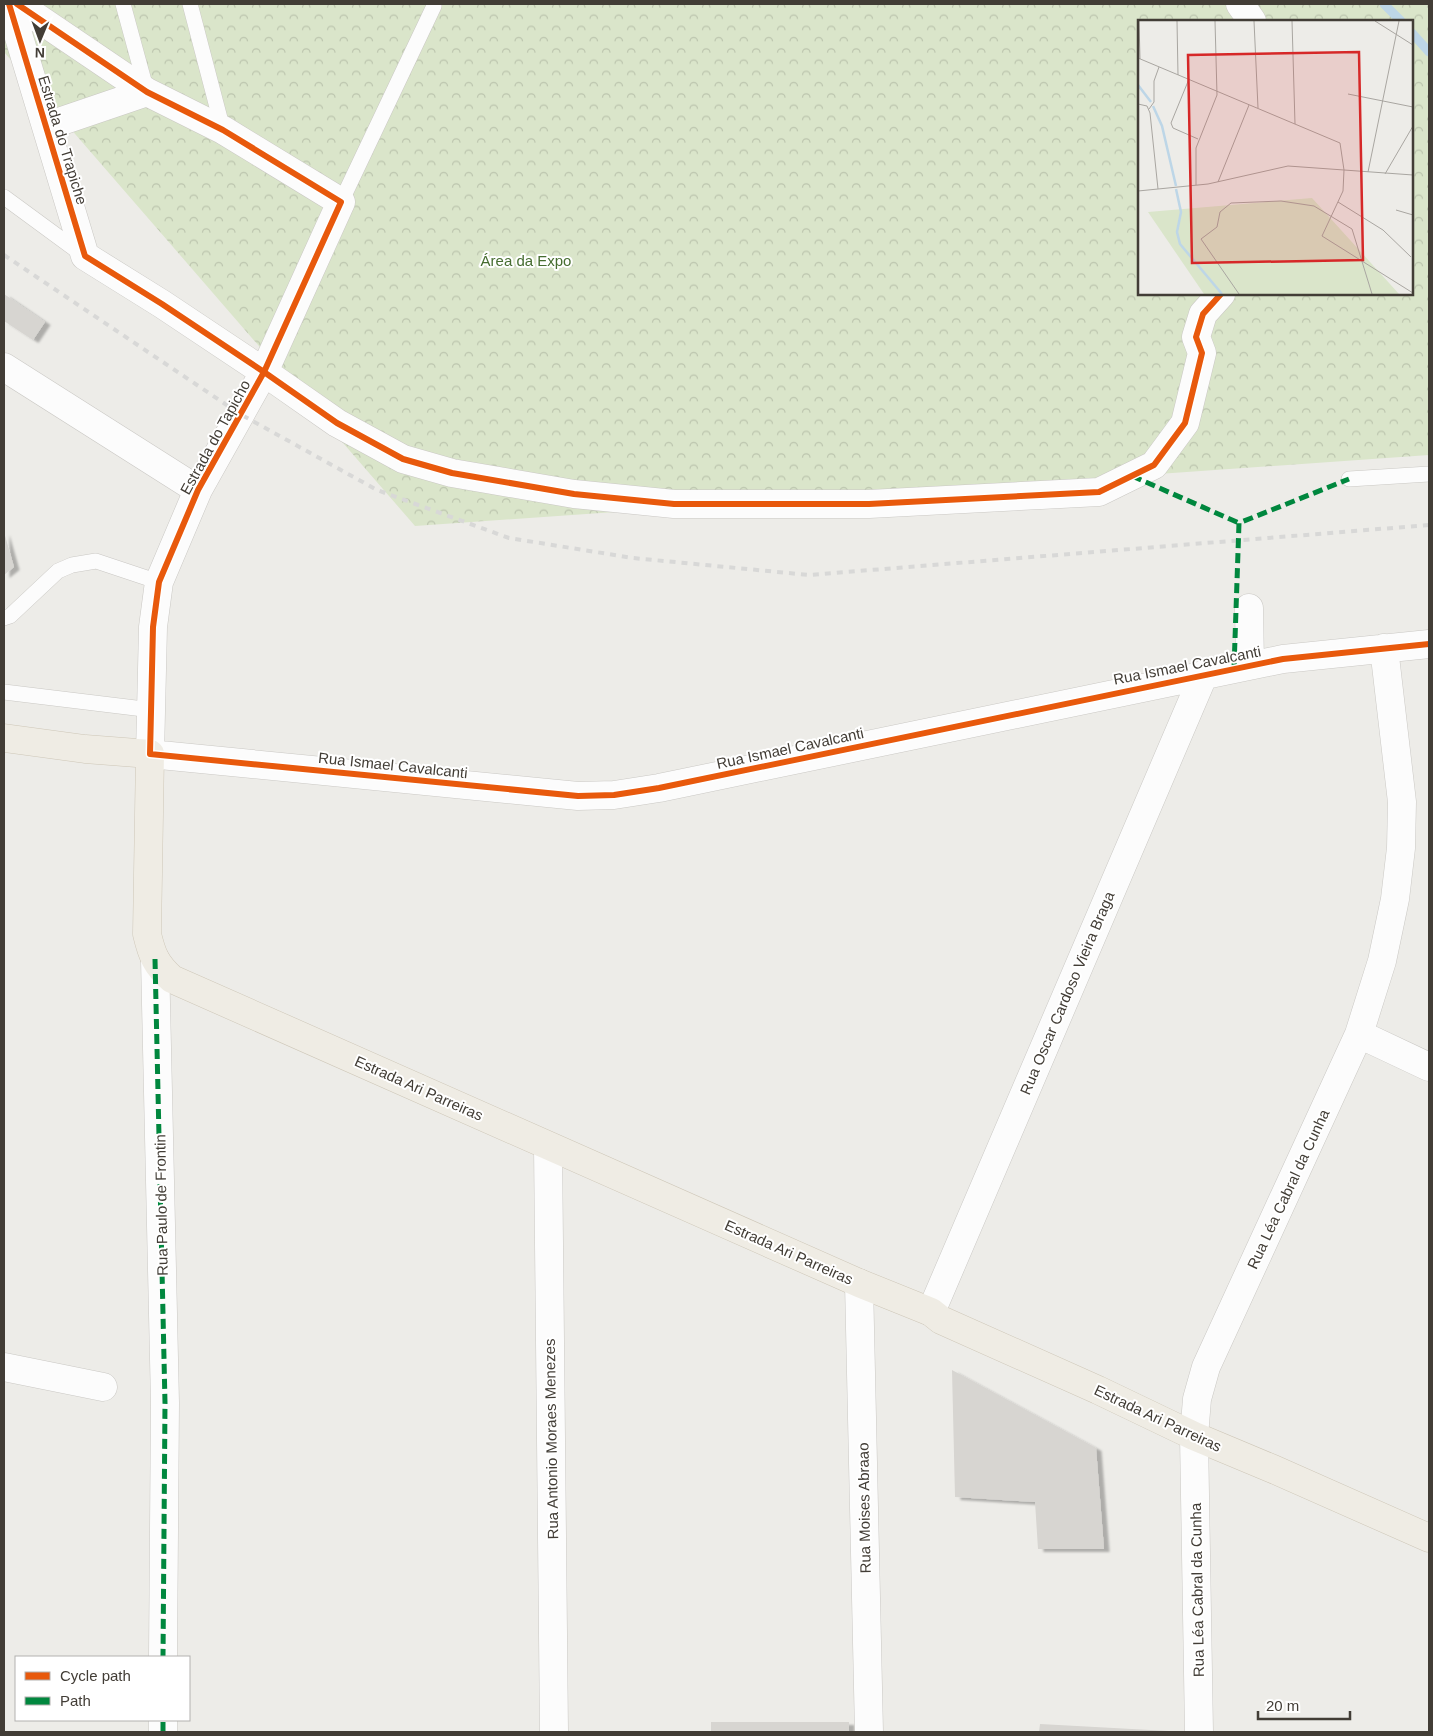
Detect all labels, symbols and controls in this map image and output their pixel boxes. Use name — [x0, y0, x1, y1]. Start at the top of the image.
north arrow — [15, 15, 65, 65]
inset map — [1138, 20, 1413, 295]
text: N — [35, 45, 45, 61]
street label: Estrada do Trapiche — [35, 73, 91, 207]
park label: Área da Expo — [481, 252, 571, 269]
street label: Estrada do Tapicho — [177, 377, 253, 497]
street label: Rua Ismael Cavalcanti — [1112, 642, 1262, 688]
street label: Rua Ismael Cavalcanti — [715, 724, 865, 772]
street label: Rua Ismael Cavalcanti — [317, 749, 469, 781]
street label: Rua Oscar Cardoso Vieira Braga — [1016, 888, 1118, 1097]
street label: Estrada Ari Parreiras — [352, 1052, 486, 1124]
street label: Rua Léa Cabral da Cunha — [1243, 1106, 1333, 1272]
street label: Rua Paulo de Frontin — [151, 1134, 171, 1276]
street label: Estrada Ari Parreiras — [722, 1216, 856, 1288]
street label: Rua Antonio Moraes Menezes — [541, 1338, 561, 1540]
street label: Estrada Ari Parreiras — [1092, 1381, 1224, 1455]
street label: Rua Moises Abraao — [854, 1442, 874, 1574]
street label: Rua Léa Cabral da Cunha — [1187, 1502, 1207, 1677]
legend — [15, 1656, 190, 1721]
text: Cycle path — [60, 1667, 131, 1684]
scale bar — [1258, 1688, 1350, 1720]
text: Path — [60, 1692, 91, 1709]
text: 20 m — [1266, 1697, 1299, 1714]

